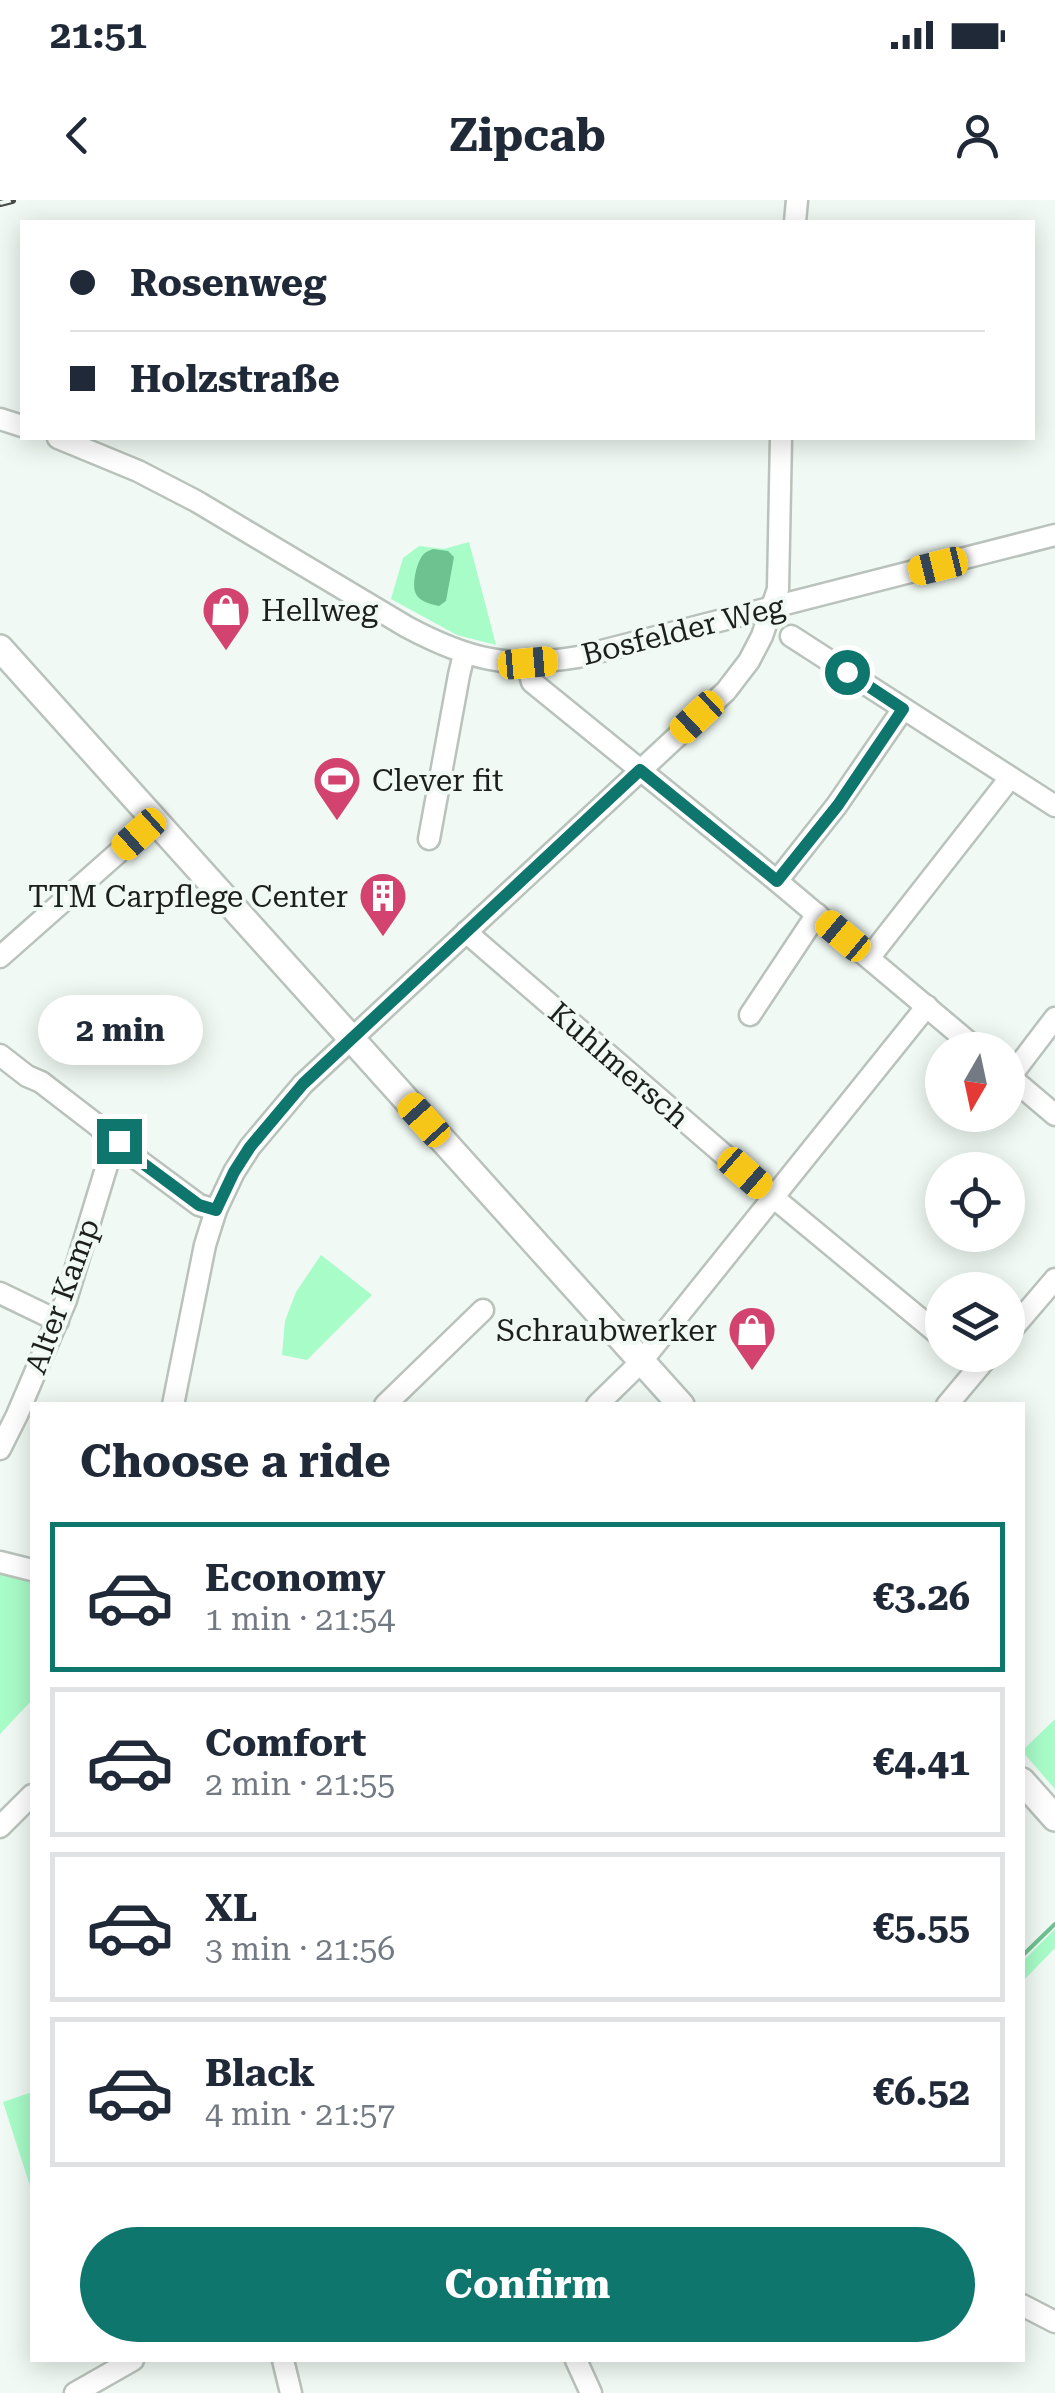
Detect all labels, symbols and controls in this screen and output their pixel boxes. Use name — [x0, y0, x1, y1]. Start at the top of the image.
text: 21:51 — [50, 13, 147, 57]
icon: back — [50, 108, 105, 163]
icon: person — [950, 108, 1005, 163]
text: Zipcab — [449, 109, 606, 162]
text: Rosenweg — [130, 261, 326, 305]
text: Holzstraße — [130, 357, 340, 401]
car — [905, 544, 971, 588]
shop icon: Hellweg — [200, 584, 252, 652]
street label: Bosfelder Weg — [578, 588, 788, 672]
place label: Hellweg — [261, 593, 378, 628]
car — [497, 645, 559, 681]
route start — [825, 650, 870, 695]
car — [665, 686, 729, 748]
sports icon: Clever fit — [311, 754, 363, 822]
place label: Clever fit — [372, 763, 504, 798]
car — [107, 803, 171, 865]
building icon: TTM Carpflege Center — [357, 870, 409, 938]
place label: TTM Carpflege Center — [28, 879, 348, 914]
car — [810, 905, 876, 967]
street label: Kuhlmersch — [542, 995, 696, 1135]
callout: 2 min — [36, 996, 202, 1066]
text: 2 min — [76, 1011, 165, 1049]
north arrow — [925, 1032, 1025, 1132]
map controls — [925, 1032, 1025, 1372]
car — [393, 1088, 455, 1152]
route end — [97, 1119, 142, 1164]
car — [713, 1142, 777, 1204]
button: locate — [925, 1152, 1025, 1252]
street label: Alter Kamp — [18, 1214, 106, 1378]
button: layers — [925, 1272, 1025, 1372]
shop icon: Schraubwerker — [726, 1304, 778, 1372]
place label: Schraubwerker — [496, 1313, 717, 1348]
text: Choose a ride — [80, 1435, 391, 1488]
icon: car — [85, 1552, 175, 1642]
text: Economy — [205, 1556, 385, 1600]
text: €3.26 — [873, 1575, 970, 1619]
text: 1 min · 21:54 — [205, 1600, 395, 1638]
icon: car — [85, 1717, 175, 1807]
text: Comfort — [205, 1721, 366, 1765]
text: €4.41 — [873, 1740, 970, 1784]
text: 2 min · 21:55 — [205, 1765, 395, 1803]
icon: car — [85, 1882, 175, 1972]
text: XL — [205, 1886, 257, 1930]
text: €5.55 — [873, 1905, 970, 1949]
text: 3 min · 21:56 — [205, 1930, 395, 1968]
icon: car — [85, 2047, 175, 2137]
text: Black — [205, 2051, 315, 2095]
text: €6.52 — [873, 2070, 970, 2114]
text: 4 min · 21:57 — [205, 2095, 395, 2133]
button: Confirm — [80, 2227, 975, 2342]

